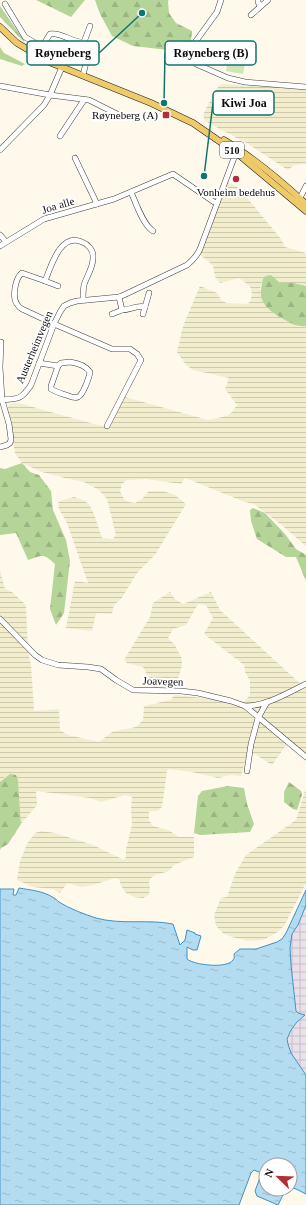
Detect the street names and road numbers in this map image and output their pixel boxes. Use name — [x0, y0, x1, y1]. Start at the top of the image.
road number: 510 — [220, 142, 244, 158]
street label: Joa alle — [40, 194, 76, 216]
street label: Austerheimvegen — [13, 308, 55, 385]
street label: Joavegen — [142, 674, 184, 688]

